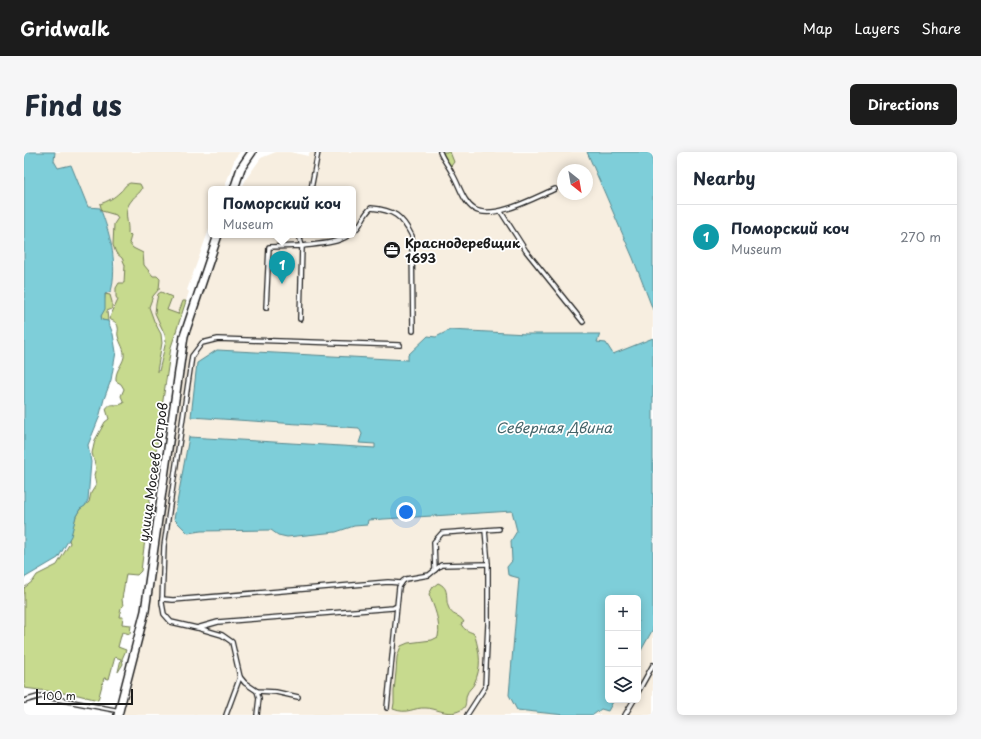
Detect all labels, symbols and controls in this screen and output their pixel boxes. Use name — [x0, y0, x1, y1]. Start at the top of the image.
text: Gridwalk — [20, 14, 110, 42]
text: Map — [803, 18, 833, 39]
text: Layers — [855, 18, 900, 39]
text: Share — [922, 18, 961, 39]
text: Find us — [24, 83, 122, 126]
button: Directions — [850, 84, 957, 125]
north arrow — [557, 164, 593, 200]
text: Nearby — [693, 165, 755, 191]
popup — [208, 186, 356, 238]
text: Поморский коч — [223, 191, 341, 214]
text: Museum — [223, 214, 274, 233]
text: Поморский коч — [731, 216, 849, 239]
text: 1 — [703, 227, 709, 246]
text: 270 m — [900, 227, 941, 246]
place label: Краснодеревщик 1693 — [405, 233, 521, 267]
text: Museum — [731, 239, 782, 258]
office icon: Краснодеревщик 1693 — [382, 240, 402, 260]
pin: 1 — [269, 251, 295, 284]
street label: улица Мосеев Остров — [133, 401, 172, 543]
water label: Северная Двина — [496, 417, 613, 438]
your location — [396, 502, 416, 522]
map controls — [605, 595, 641, 703]
button: + — [605, 595, 641, 631]
button: − — [605, 631, 641, 667]
button: layers — [605, 667, 641, 703]
scale bar — [36, 687, 133, 706]
text: 100 m — [42, 687, 76, 704]

